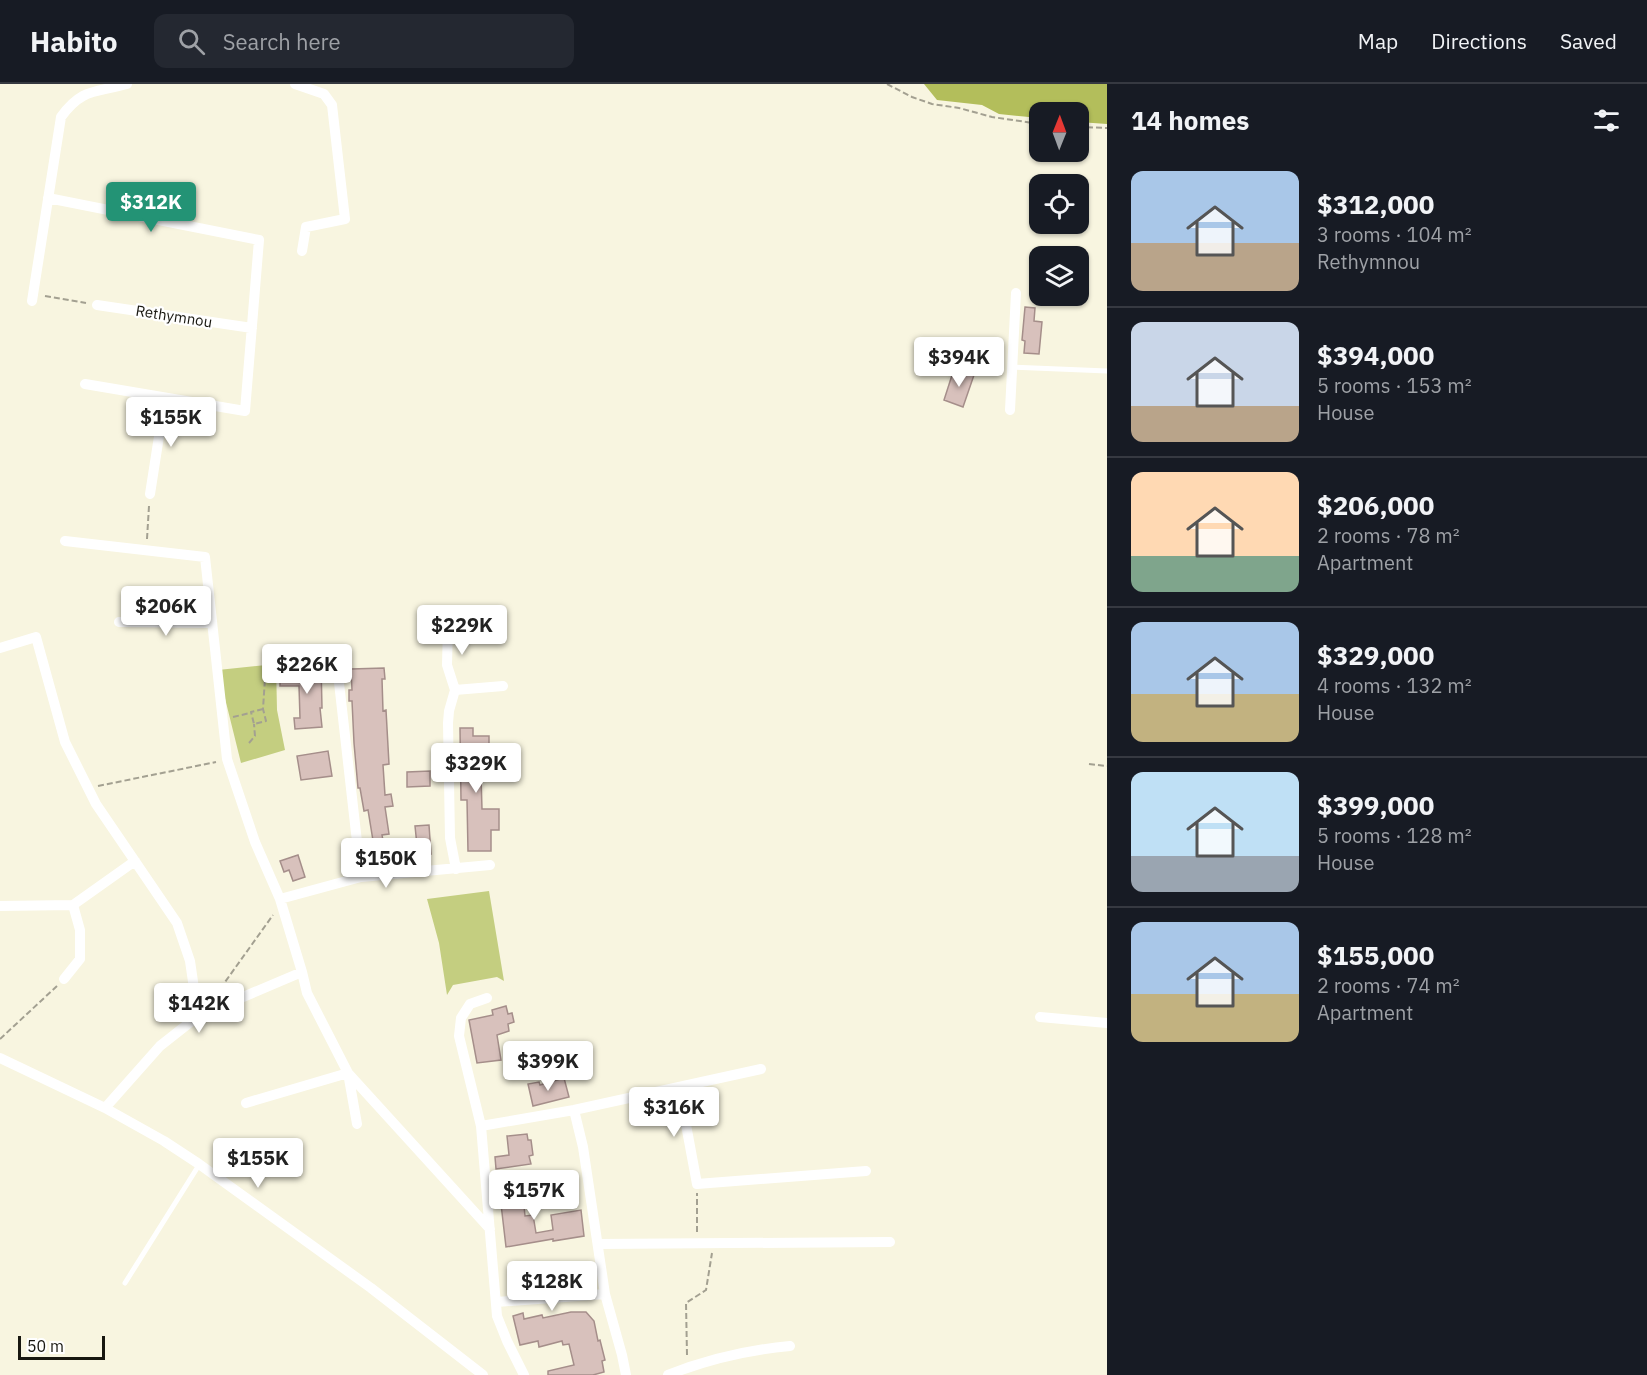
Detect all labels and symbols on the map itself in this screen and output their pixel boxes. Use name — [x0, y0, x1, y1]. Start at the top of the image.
north arrow — [1029, 102, 1089, 162]
pin: $312K — [109, 182, 193, 233]
street label: Rethymnou — [134, 301, 214, 331]
pin: $394K — [917, 337, 1001, 388]
pin: $155K — [129, 397, 213, 448]
pin: $206K — [124, 586, 208, 637]
pin: $229K — [420, 605, 504, 656]
pin: $226K — [265, 644, 349, 695]
pin: $329K — [434, 743, 518, 794]
pin: $150K — [344, 838, 428, 889]
pin: $142K — [157, 983, 241, 1034]
pin: $399K — [506, 1041, 590, 1092]
pin: $316K — [632, 1087, 716, 1138]
pin: $155K — [216, 1138, 300, 1189]
pin: $157K — [492, 1170, 576, 1221]
pin: $128K — [510, 1261, 594, 1312]
scale bar — [18, 1333, 105, 1360]

